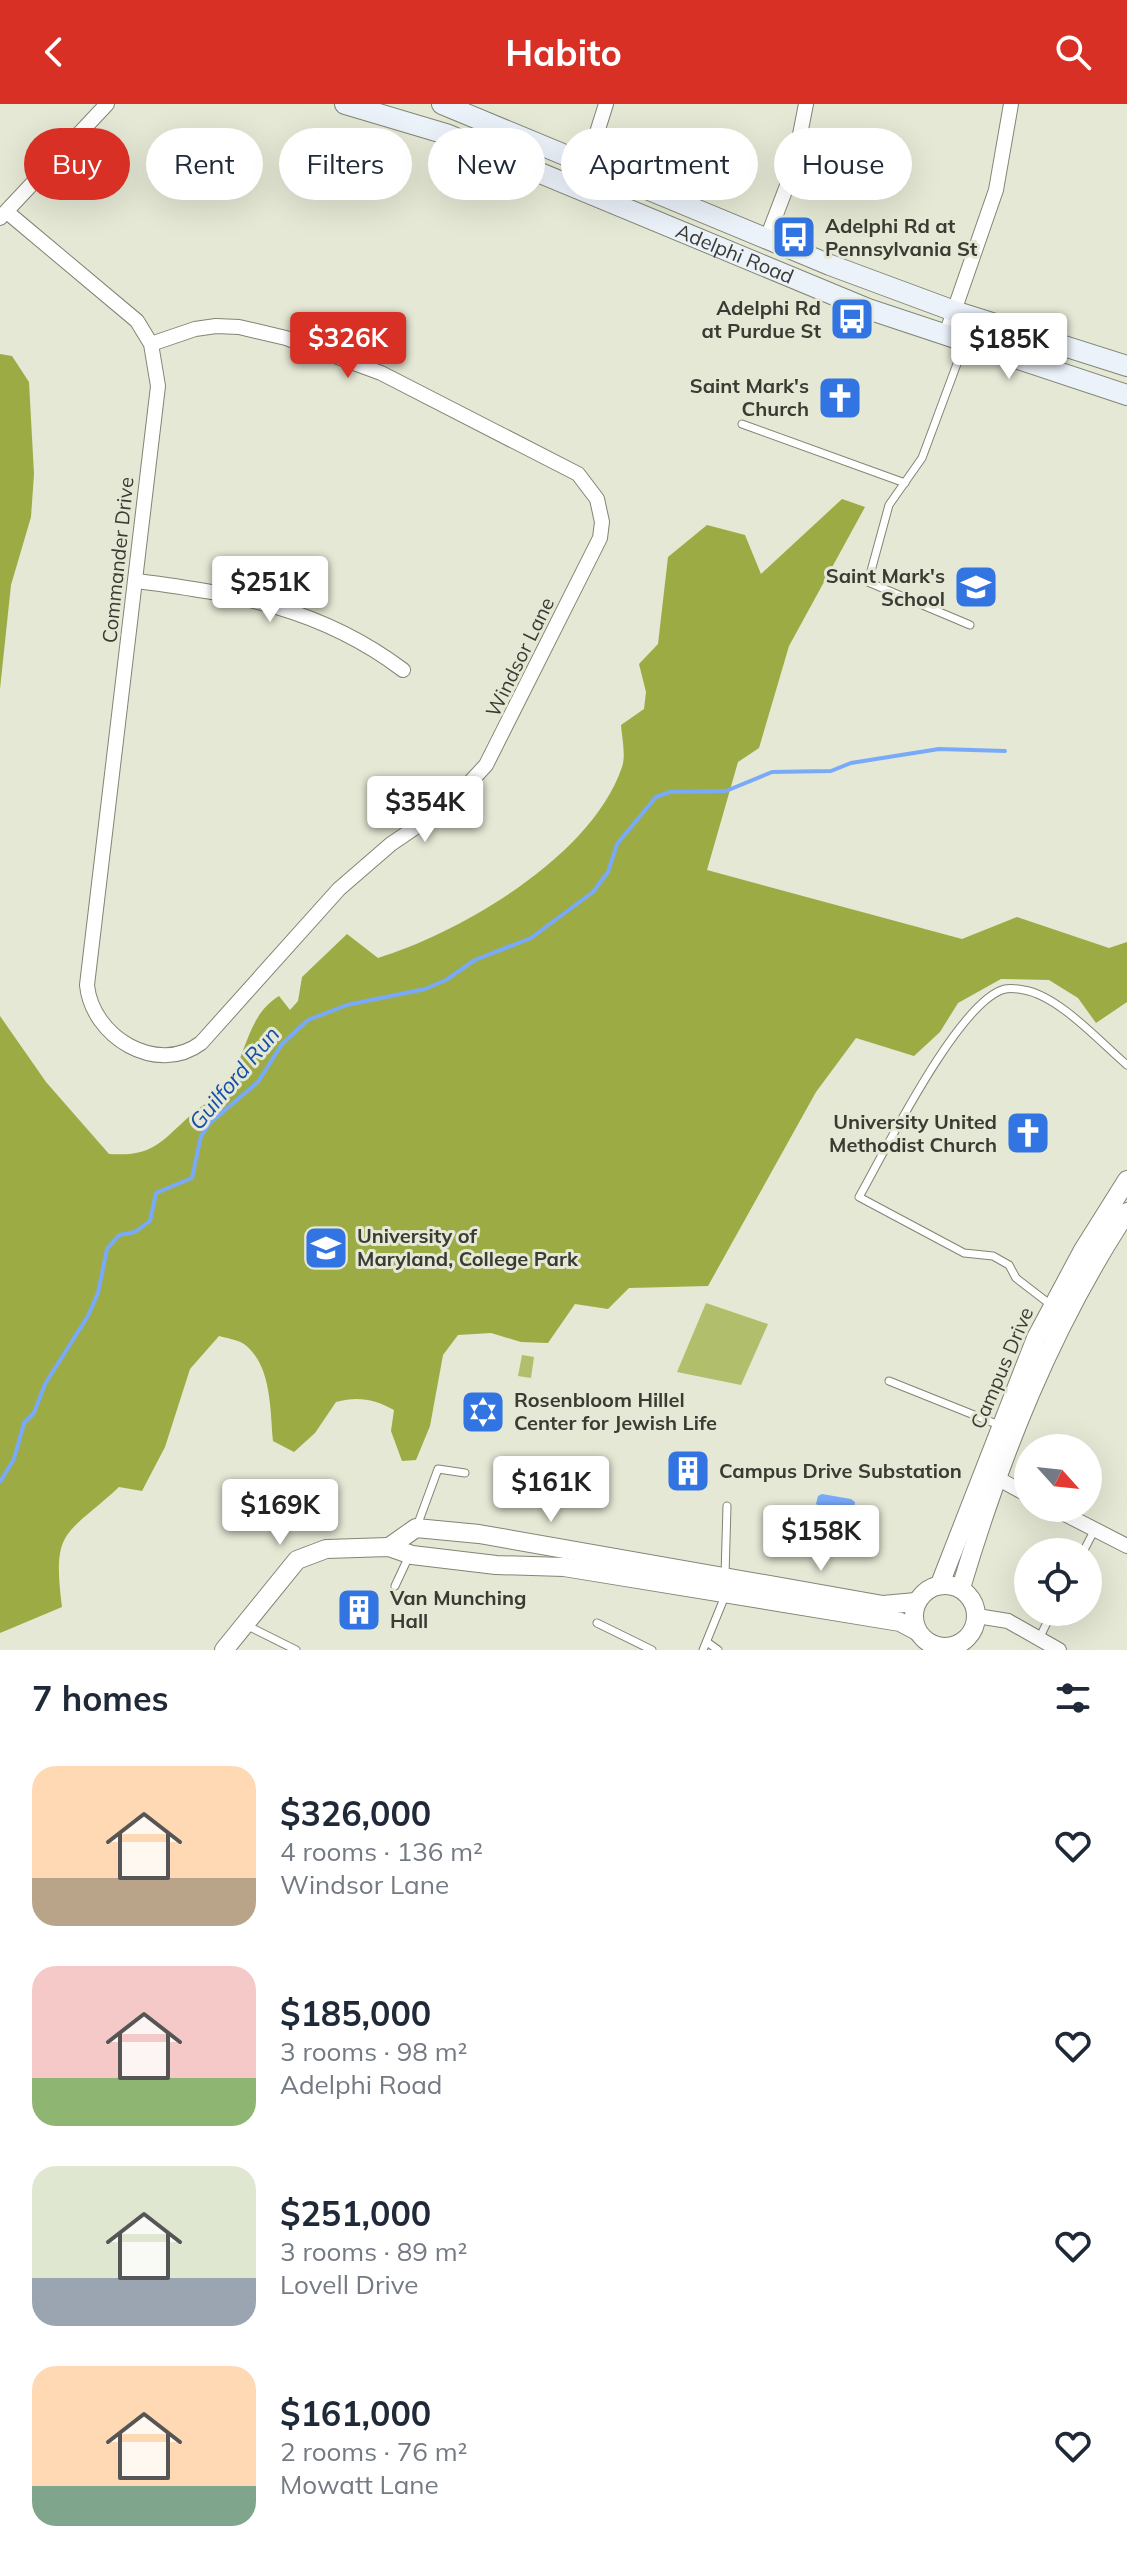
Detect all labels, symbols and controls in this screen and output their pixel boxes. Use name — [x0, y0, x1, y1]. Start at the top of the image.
icon: back — [32, 30, 76, 74]
text: Habito — [505, 30, 622, 75]
icon: search — [1051, 30, 1095, 74]
chip: Buy — [24, 128, 130, 200]
chip: Rent — [146, 128, 263, 200]
chip: Filters — [279, 128, 412, 200]
chip: New — [428, 128, 545, 200]
chip: Apartment — [561, 128, 758, 200]
chip: House — [774, 128, 912, 200]
bus stop icon: Adelphi Rd at Pennsylvania St — [770, 213, 818, 261]
place label: Adelphi Rd at Pennsylvania St — [825, 213, 978, 261]
street label: Adelphi Road — [672, 218, 798, 289]
place label: Adelphi Rd at Purdue St — [702, 295, 821, 343]
bus stop icon: Adelphi Rd at Purdue St — [828, 295, 876, 343]
pin: $326K — [292, 312, 404, 380]
pin: $185K — [953, 313, 1065, 381]
text: $326K — [308, 321, 388, 354]
text: $185K — [969, 322, 1049, 355]
place label: Saint Mark's Church — [690, 373, 809, 421]
church icon: Saint Mark's Church — [816, 374, 864, 422]
street label: Commander Drive — [96, 476, 139, 644]
pin: $251K — [214, 556, 326, 624]
place label: Saint Mark's School — [826, 563, 945, 611]
school or university icon: Saint Mark's School — [952, 563, 1000, 611]
text: $251K — [230, 565, 310, 598]
street label: Windsor Lane — [480, 593, 559, 721]
pin: $354K — [369, 776, 481, 844]
text: $354K — [385, 785, 465, 818]
water label: Guilford Run — [183, 1021, 285, 1135]
place label: University United Methodist Church — [829, 1109, 997, 1157]
church icon: University United Methodist Church — [1004, 1109, 1052, 1157]
place label: University of Maryland, College Park — [357, 1223, 579, 1271]
school or university icon: University of Maryland, College Park — [302, 1224, 350, 1272]
street label: Campus Drive — [965, 1303, 1038, 1432]
place label: Rosenbloom Hillel Center for Jewish Life — [514, 1387, 717, 1435]
synagogue icon: Rosenbloom Hillel Center for Jewish Life — [459, 1388, 507, 1436]
north arrow — [1014, 1434, 1102, 1522]
map controls — [1014, 1434, 1102, 1626]
building icon: Campus Drive Substation — [664, 1447, 712, 1495]
pin: $161K — [495, 1456, 607, 1524]
place label: Campus Drive Substation — [719, 1458, 962, 1483]
text: $161K — [511, 1465, 591, 1498]
pin: $169K — [224, 1479, 336, 1547]
text: $169K — [240, 1488, 320, 1521]
pin: $158K — [765, 1505, 877, 1573]
text: $158K — [781, 1514, 861, 1547]
button: locate — [1014, 1538, 1102, 1626]
place label: Van Munching Hall — [389, 1585, 526, 1633]
building icon: Van Munching Hall — [335, 1586, 383, 1634]
icon: filters — [1051, 1676, 1095, 1720]
text: 7 homes — [32, 1677, 169, 1720]
text: $326,000 — [280, 1792, 431, 1835]
icon: home — [96, 1798, 192, 1894]
icon: heart — [1051, 1824, 1095, 1868]
text: 4 rooms · 136 m² — [280, 1835, 483, 1868]
text: Windsor Lane — [280, 1868, 449, 1901]
text: $185,000 — [280, 1992, 431, 2035]
icon: home — [96, 1998, 192, 2094]
icon: heart — [1051, 2024, 1095, 2068]
text: 3 rooms · 98 m² — [280, 2035, 467, 2068]
text: Adelphi Road — [280, 2068, 442, 2101]
text: $251,000 — [280, 2192, 431, 2235]
icon: home — [96, 2198, 192, 2294]
icon: heart — [1051, 2224, 1095, 2268]
text: 3 rooms · 89 m² — [280, 2235, 467, 2268]
text: Lovell Drive — [280, 2268, 418, 2301]
text: $161,000 — [280, 2392, 431, 2435]
icon: home — [96, 2398, 192, 2494]
icon: heart — [1051, 2424, 1095, 2468]
text: 2 rooms · 76 m² — [280, 2435, 467, 2468]
text: Mowatt Lane — [280, 2468, 439, 2501]

